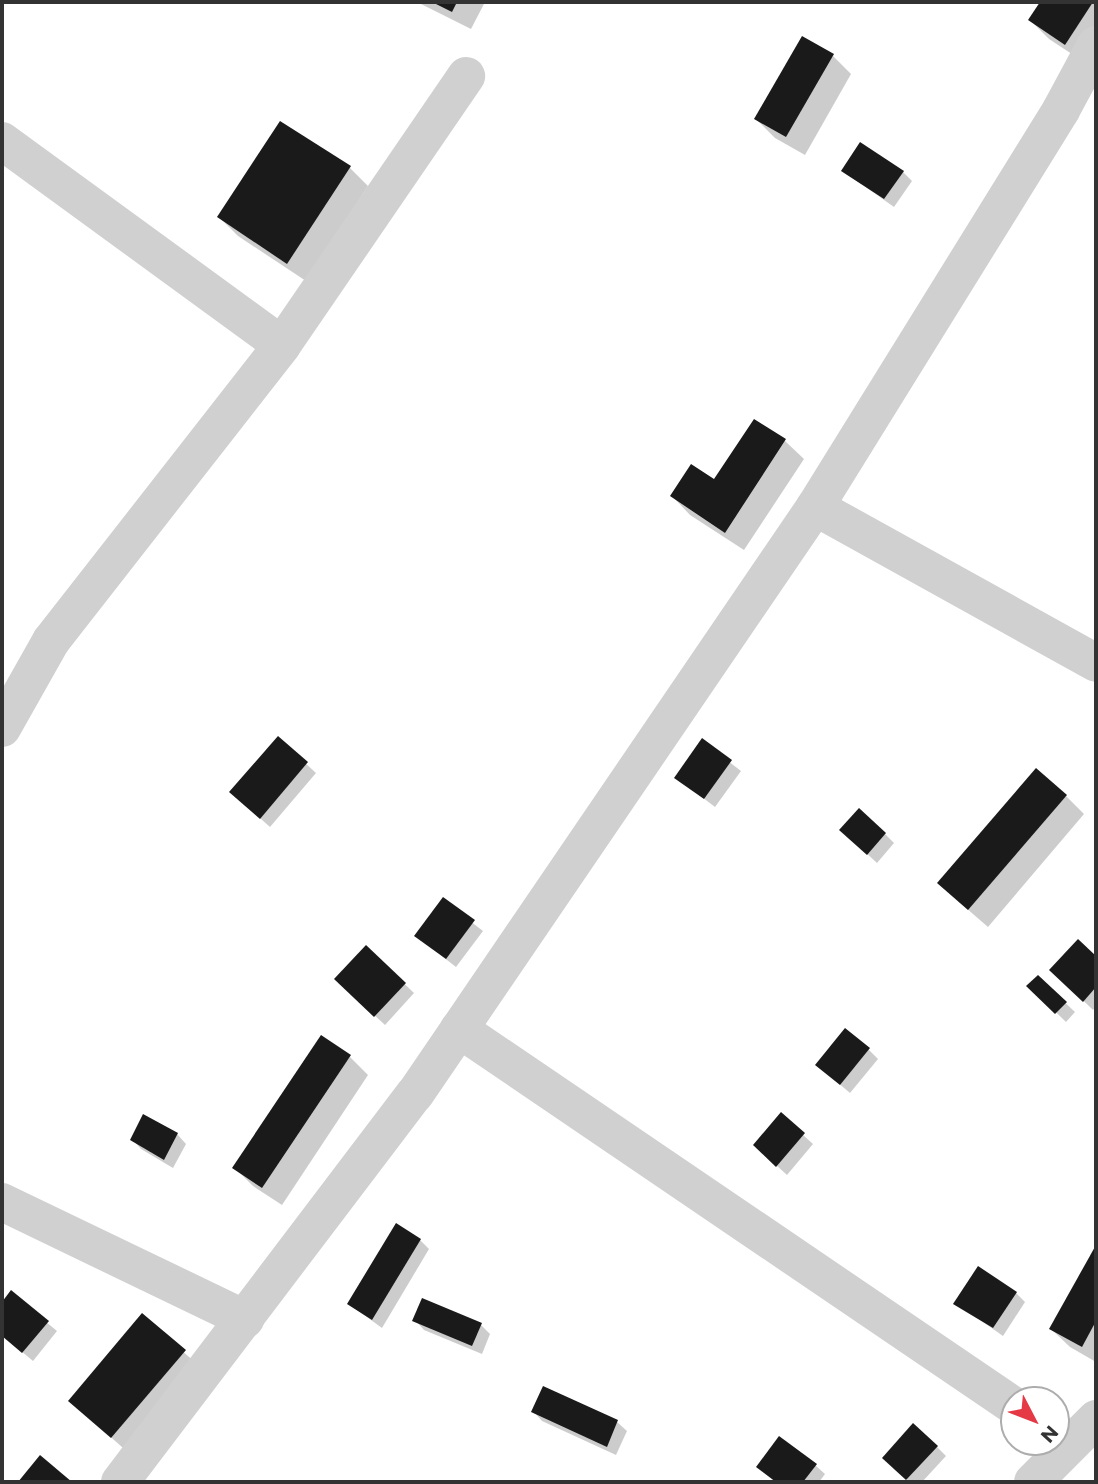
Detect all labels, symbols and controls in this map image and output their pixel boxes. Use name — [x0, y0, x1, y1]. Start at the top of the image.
north arrow — [1000, 1386, 1070, 1456]
text: N — [1036, 1421, 1063, 1447]

